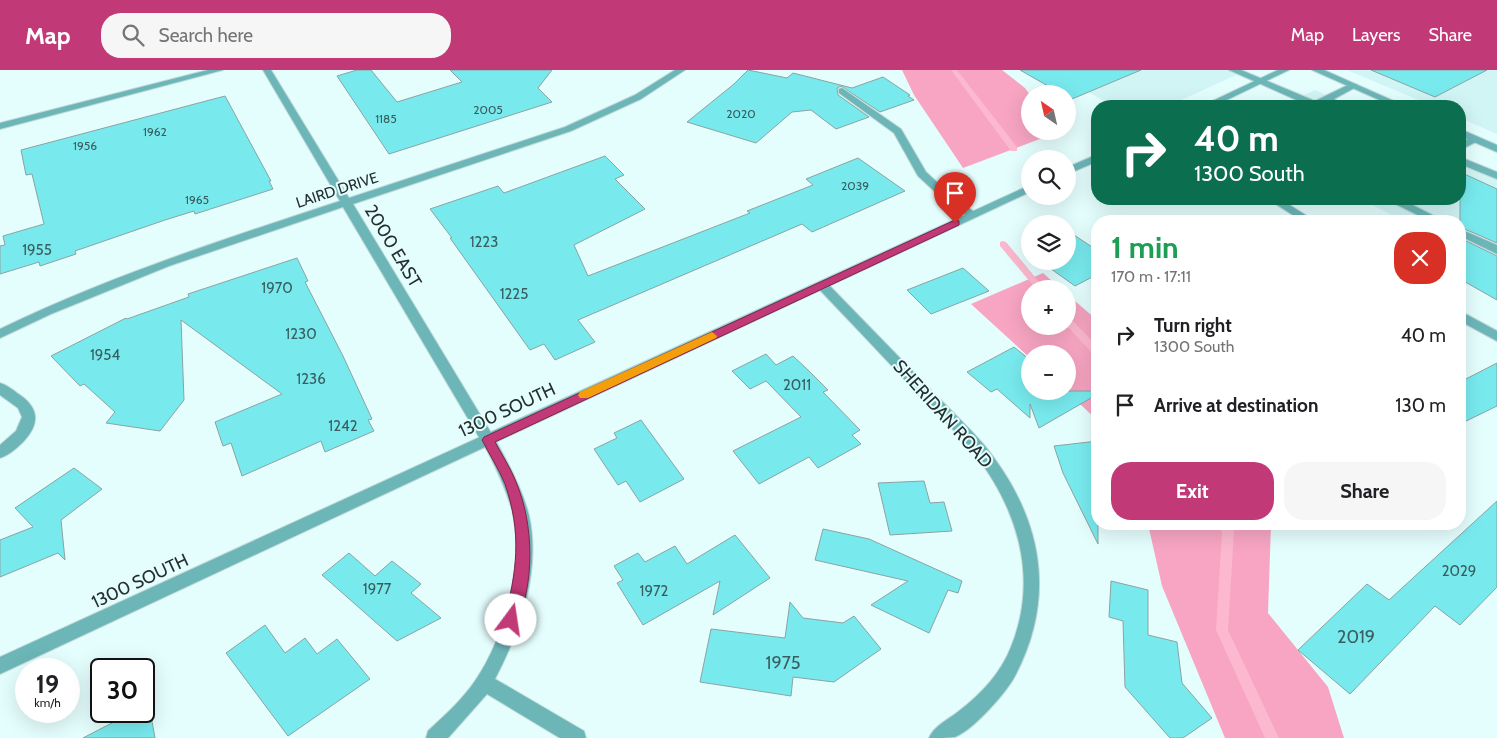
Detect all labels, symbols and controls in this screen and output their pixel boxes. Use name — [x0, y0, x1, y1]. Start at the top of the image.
search box — [101, 13, 451, 58]
text: Map — [25, 21, 71, 50]
icon: search — [119, 21, 147, 49]
text: Search here — [159, 24, 253, 47]
text: Map — [1291, 24, 1324, 46]
text: Layers — [1352, 24, 1401, 46]
text: Share — [1429, 24, 1472, 46]
north arrow — [1021, 85, 1076, 140]
map controls — [1021, 85, 1076, 400]
house number: 2005 — [473, 102, 503, 117]
house number: 2020 — [726, 106, 756, 121]
house number: 1185 — [375, 111, 397, 126]
text: 40 m — [1194, 117, 1279, 160]
icon: right — [1111, 120, 1176, 185]
house number: 1962 — [143, 124, 167, 139]
house number: 1956 — [73, 138, 97, 153]
button: search — [1021, 150, 1076, 205]
text: 1300 South — [1194, 160, 1305, 187]
street label: LAIRD DRIVE — [294, 168, 380, 212]
pin — [934, 172, 976, 223]
house number: 2039 — [841, 178, 869, 193]
icon: arrive — [941, 179, 969, 207]
house number: 1965 — [185, 192, 209, 207]
street label: 2000 EAST — [360, 201, 426, 292]
button: layers — [1021, 215, 1076, 270]
text: 1 min — [1111, 229, 1179, 266]
button: close — [1394, 232, 1446, 284]
house number: 1223 — [470, 233, 498, 251]
house number: 1955 — [22, 241, 52, 259]
text: 170 m · 17:11 — [1111, 267, 1191, 286]
house number: 1970 — [261, 279, 293, 297]
button: + — [1021, 280, 1076, 335]
house number: 1225 — [500, 285, 528, 303]
text: Turn right — [1154, 314, 1232, 337]
icon: right — [1111, 321, 1139, 349]
text: 40 m — [1401, 324, 1446, 347]
house number: 1230 — [285, 325, 317, 343]
text: 1300 South — [1154, 337, 1234, 356]
button: − — [1021, 345, 1076, 400]
house number: 1954 — [90, 346, 120, 364]
street label: SHERIDAN ROAD — [889, 355, 997, 473]
house number: 1236 — [296, 370, 326, 388]
house number: 2011 — [783, 376, 811, 394]
street label: 1300 SOUTH — [455, 378, 559, 442]
icon: arrive — [1111, 391, 1139, 419]
text: Arrive at destination — [1154, 394, 1318, 417]
text: 130 m — [1395, 394, 1446, 417]
house number: 1242 — [328, 417, 358, 435]
button: Exit — [1111, 462, 1274, 520]
button: Share — [1284, 462, 1446, 520]
street label: 1300 SOUTH — [88, 549, 192, 613]
house number: 2029 — [1442, 562, 1476, 580]
house number: 1977 — [363, 580, 392, 598]
house number: 1972 — [640, 582, 669, 600]
position arrow — [484, 593, 536, 645]
house number: 2019 — [1337, 626, 1375, 648]
house number: 1975 — [766, 652, 800, 674]
speed limit sign: 30 — [90, 658, 155, 723]
text: 19 — [36, 669, 59, 699]
text: km/h — [34, 695, 61, 710]

